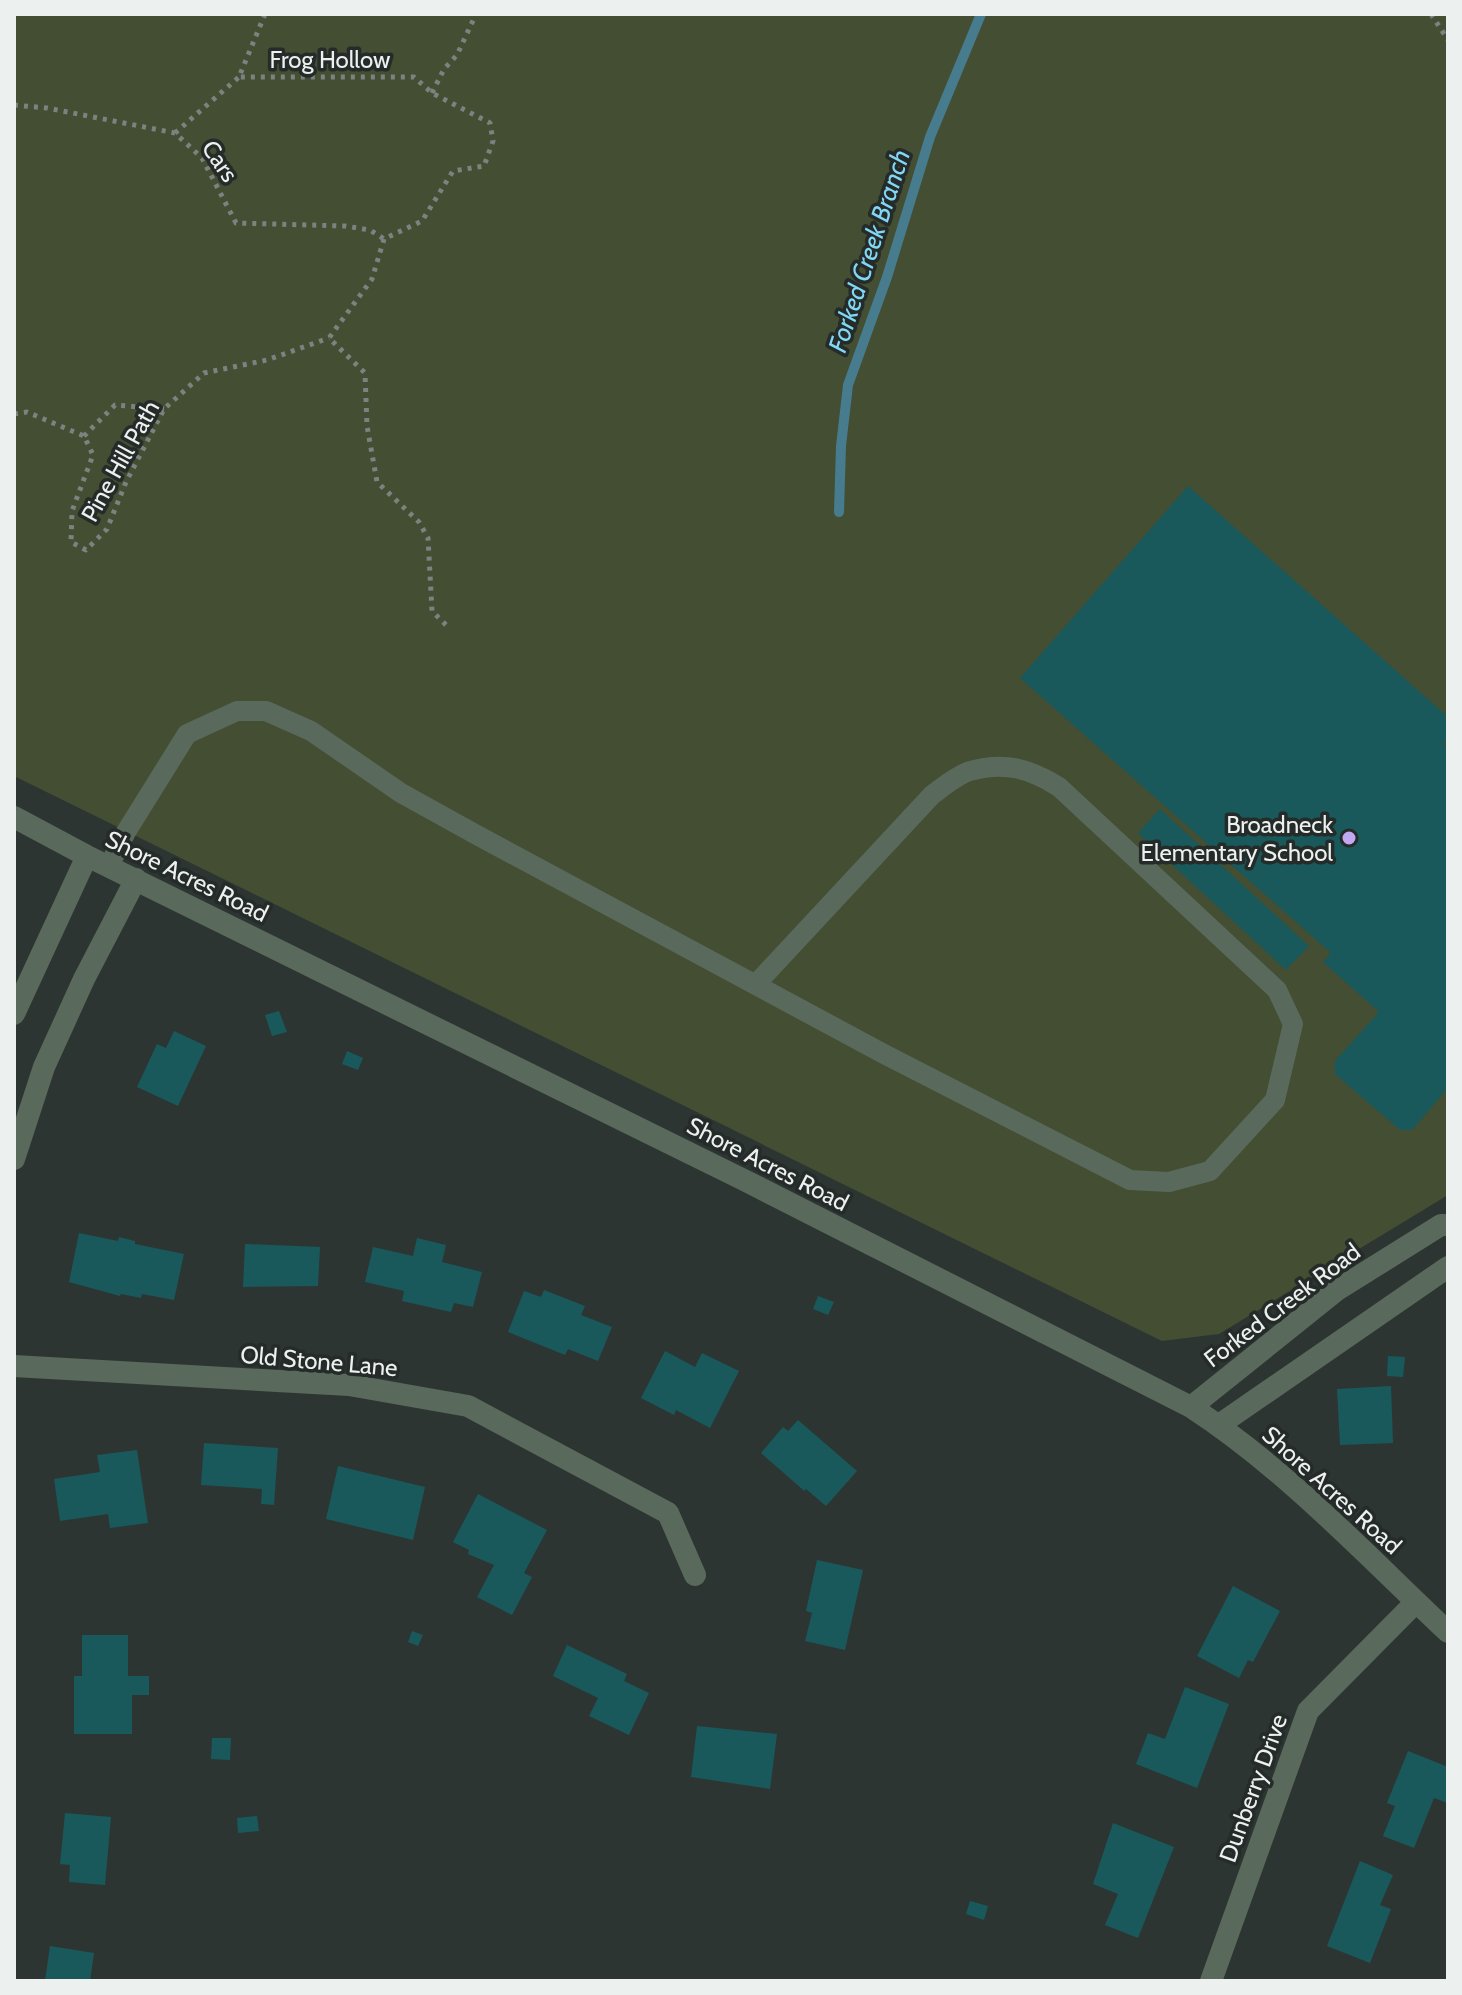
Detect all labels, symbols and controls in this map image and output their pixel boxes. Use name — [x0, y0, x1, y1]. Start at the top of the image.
street label: Frog Hollow — [270, 45, 391, 74]
street label: Cars — [196, 135, 244, 187]
water label: Forked Creek Branch — [821, 146, 917, 356]
street label: Pine Hill Path — [75, 395, 165, 527]
place label: Broadneck Elementary School — [1141, 810, 1333, 867]
street label: Shore Acres Road — [101, 824, 273, 928]
marker: Broadneck Elementary School — [1340, 829, 1358, 847]
street label: Shore Acres Road — [682, 1111, 854, 1217]
street label: Forked Creek Road — [1198, 1237, 1366, 1373]
street label: Old Stone Lane — [239, 1340, 399, 1382]
street label: Shore Acres Road — [1256, 1420, 1408, 1560]
street label: Dunberry Drive — [1213, 1710, 1293, 1866]

